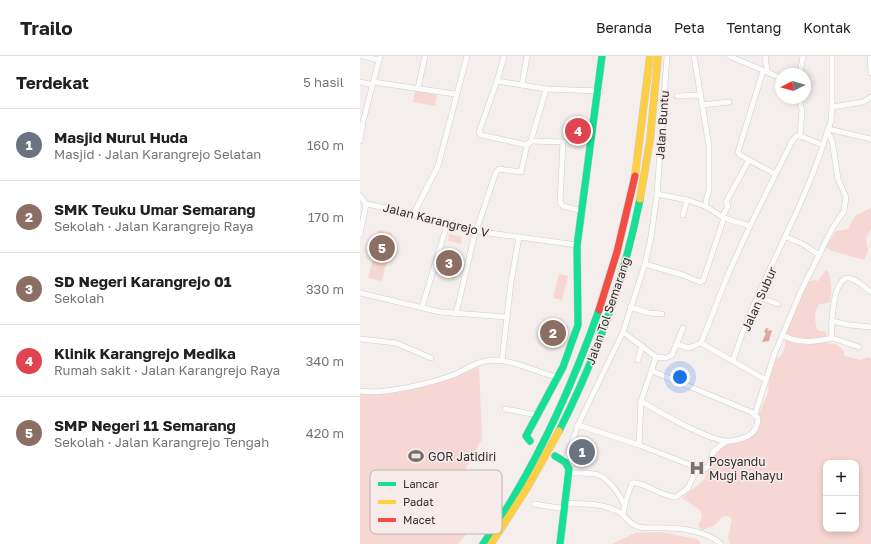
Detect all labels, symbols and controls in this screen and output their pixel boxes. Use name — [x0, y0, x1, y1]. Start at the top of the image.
text: Trailo — [20, 16, 73, 39]
text: Beranda — [596, 19, 652, 36]
text: Peta — [674, 19, 705, 36]
text: Tentang — [727, 19, 781, 36]
text: Kontak — [803, 19, 851, 36]
north arrow — [775, 68, 811, 104]
text: Terdekat — [16, 72, 89, 93]
text: 5 hasil — [303, 74, 344, 90]
street label: Jalan Buntu — [652, 90, 672, 160]
pin: 4 — [565, 116, 591, 146]
text: Masjid Nurul Huda — [54, 128, 188, 146]
text: 1 — [26, 137, 32, 153]
text: 160 m — [307, 137, 344, 153]
text: Masjid · Jalan Karangrejo Selatan — [54, 146, 261, 162]
text: SMK Teuku Umar Semarang — [54, 200, 255, 218]
street label: Jalan Karangrejo V — [382, 200, 490, 240]
text: 2 — [25, 209, 33, 225]
text: 170 m — [308, 209, 344, 225]
text: Sekolah · Jalan Karangrejo Raya — [54, 218, 253, 234]
pin: 5 — [369, 233, 395, 263]
pin: 3 — [436, 248, 462, 278]
street label: Jalan Tol Semarang — [583, 255, 633, 367]
street label: Jalan Subur — [738, 264, 780, 333]
text: SD Negeri Karangrejo 01 — [54, 272, 231, 290]
text: 3 — [25, 281, 33, 297]
text: 330 m — [306, 281, 344, 297]
text: Sekolah — [54, 290, 104, 306]
pin: 2 — [540, 318, 566, 348]
text: Klinik Karangrejo Medika — [54, 344, 236, 362]
text: 4 — [25, 353, 33, 369]
text: 340 m — [306, 353, 344, 369]
text: Rumah sakit · Jalan Karangrejo Raya — [54, 362, 280, 378]
your location — [670, 367, 690, 387]
text: SMP Negeri 11 Semarang — [54, 416, 236, 434]
text: 5 — [25, 425, 33, 441]
text: 420 m — [306, 425, 344, 441]
text: Sekolah · Jalan Karangrejo Tengah — [54, 434, 269, 450]
pin: 1 — [569, 437, 595, 467]
sports icon: GOR Jatidiri — [407, 447, 425, 465]
place label: GOR Jatidiri — [428, 449, 496, 464]
place label: Posyandu Mugi Rahayu — [709, 454, 783, 483]
hospital icon: Posyandu Mugi Rahayu — [688, 459, 706, 477]
map controls — [823, 460, 859, 532]
button: + — [823, 460, 859, 496]
legend — [370, 470, 502, 534]
text: Lancar — [403, 477, 440, 490]
text: Padat — [403, 495, 434, 508]
button: − — [823, 496, 859, 532]
text: Macet — [403, 513, 435, 526]

